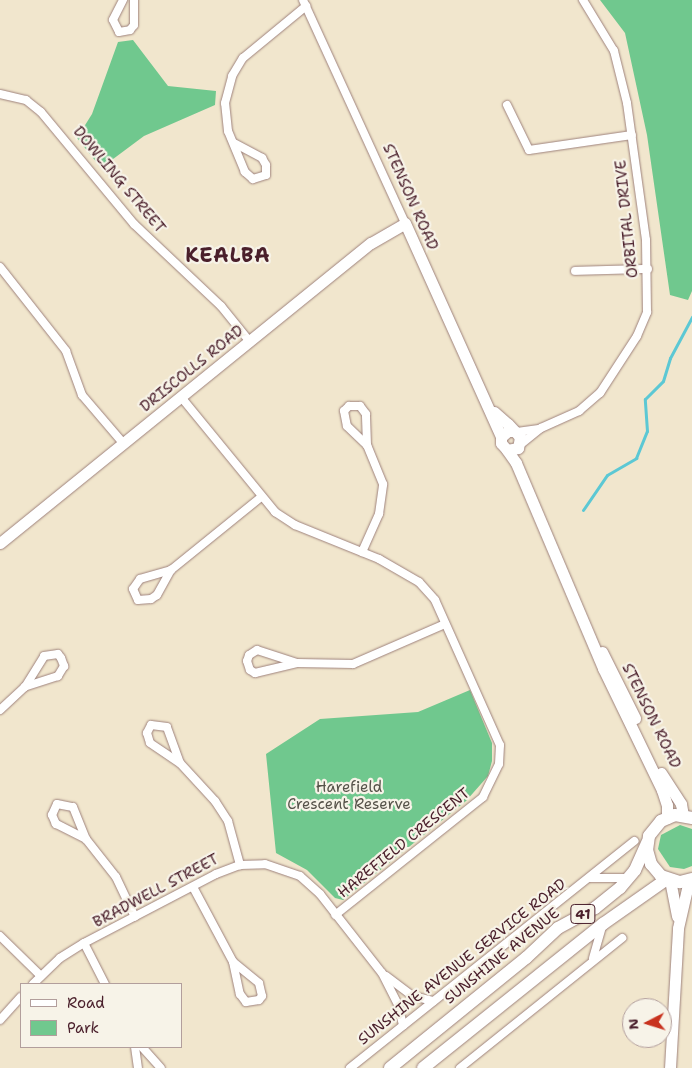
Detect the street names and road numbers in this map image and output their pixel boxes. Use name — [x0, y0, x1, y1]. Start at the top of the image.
street label: DOWLING STREET — [69, 123, 169, 237]
street label: STENSON ROAD — [378, 141, 442, 253]
street label: ORBITAL DRIVE — [612, 159, 642, 279]
street label: DRISCOLLS ROAD — [137, 322, 247, 416]
street label: STENSON ROAD — [618, 661, 684, 771]
street label: HAREFIELD CRESCENT — [334, 784, 474, 902]
street label: BRADWELL STREET — [90, 850, 222, 932]
street label: SUNSHINE AVENUE SERVICE ROAD — [354, 875, 570, 1049]
road number: 41 — [569, 902, 597, 926]
street label: SUNSHINE AVENUE — [441, 904, 563, 1008]

